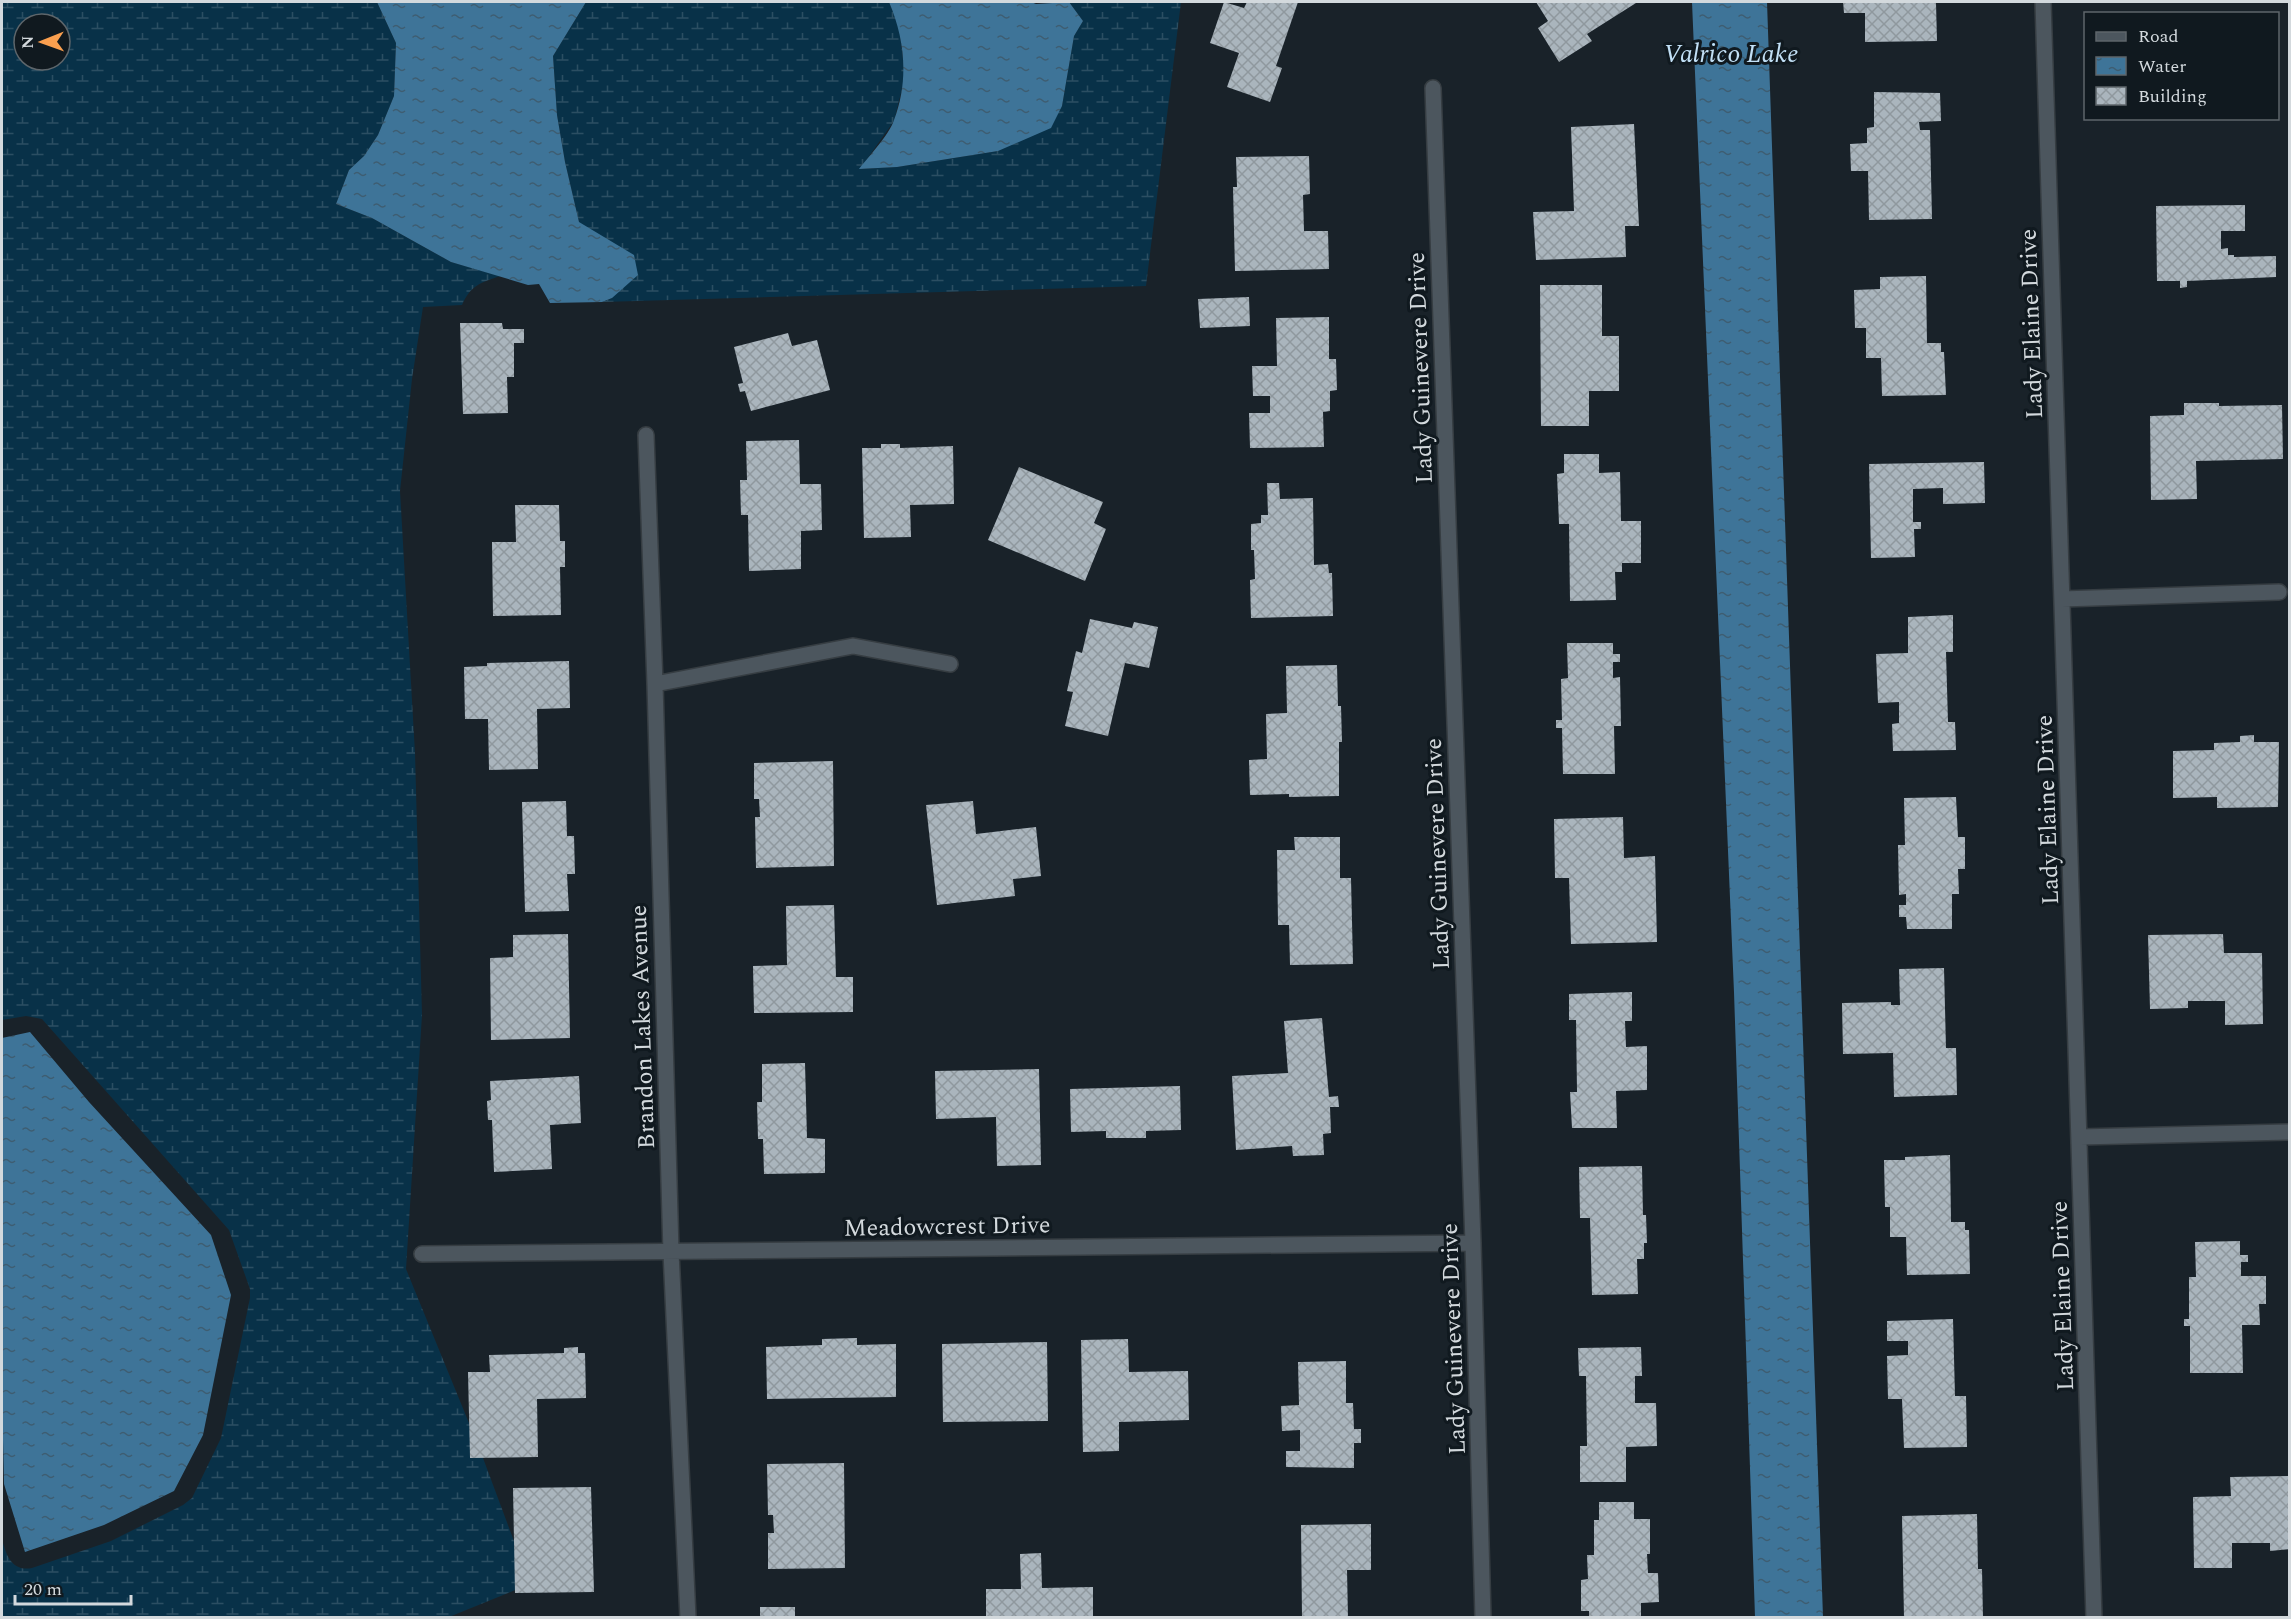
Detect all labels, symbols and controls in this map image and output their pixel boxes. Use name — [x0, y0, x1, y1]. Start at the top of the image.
north arrow — [12, 12, 72, 72]
legend — [2084, 12, 2279, 120]
text: Road — [2138, 23, 2179, 50]
water label: Valrico Lake — [1664, 34, 1798, 74]
text: N — [16, 36, 40, 49]
text: Water — [2138, 53, 2186, 80]
text: Building — [2138, 83, 2207, 110]
street label: Lady Elaine Drive — [2011, 228, 2053, 420]
street label: Lady Guinevere Drive — [1399, 251, 1443, 484]
street label: Lady Elaine Drive — [2027, 714, 2069, 906]
street label: Lady Guinevere Drive — [1416, 737, 1460, 970]
street label: Brandon Lakes Avenue — [621, 904, 665, 1150]
street label: Lady Elaine Drive — [2042, 1200, 2084, 1392]
street label: Meadowcrest Drive — [843, 1207, 1051, 1247]
street label: Lady Guinevere Drive — [1432, 1222, 1476, 1455]
scale bar — [15, 1568, 130, 1606]
text: 20 m — [24, 1576, 62, 1603]

